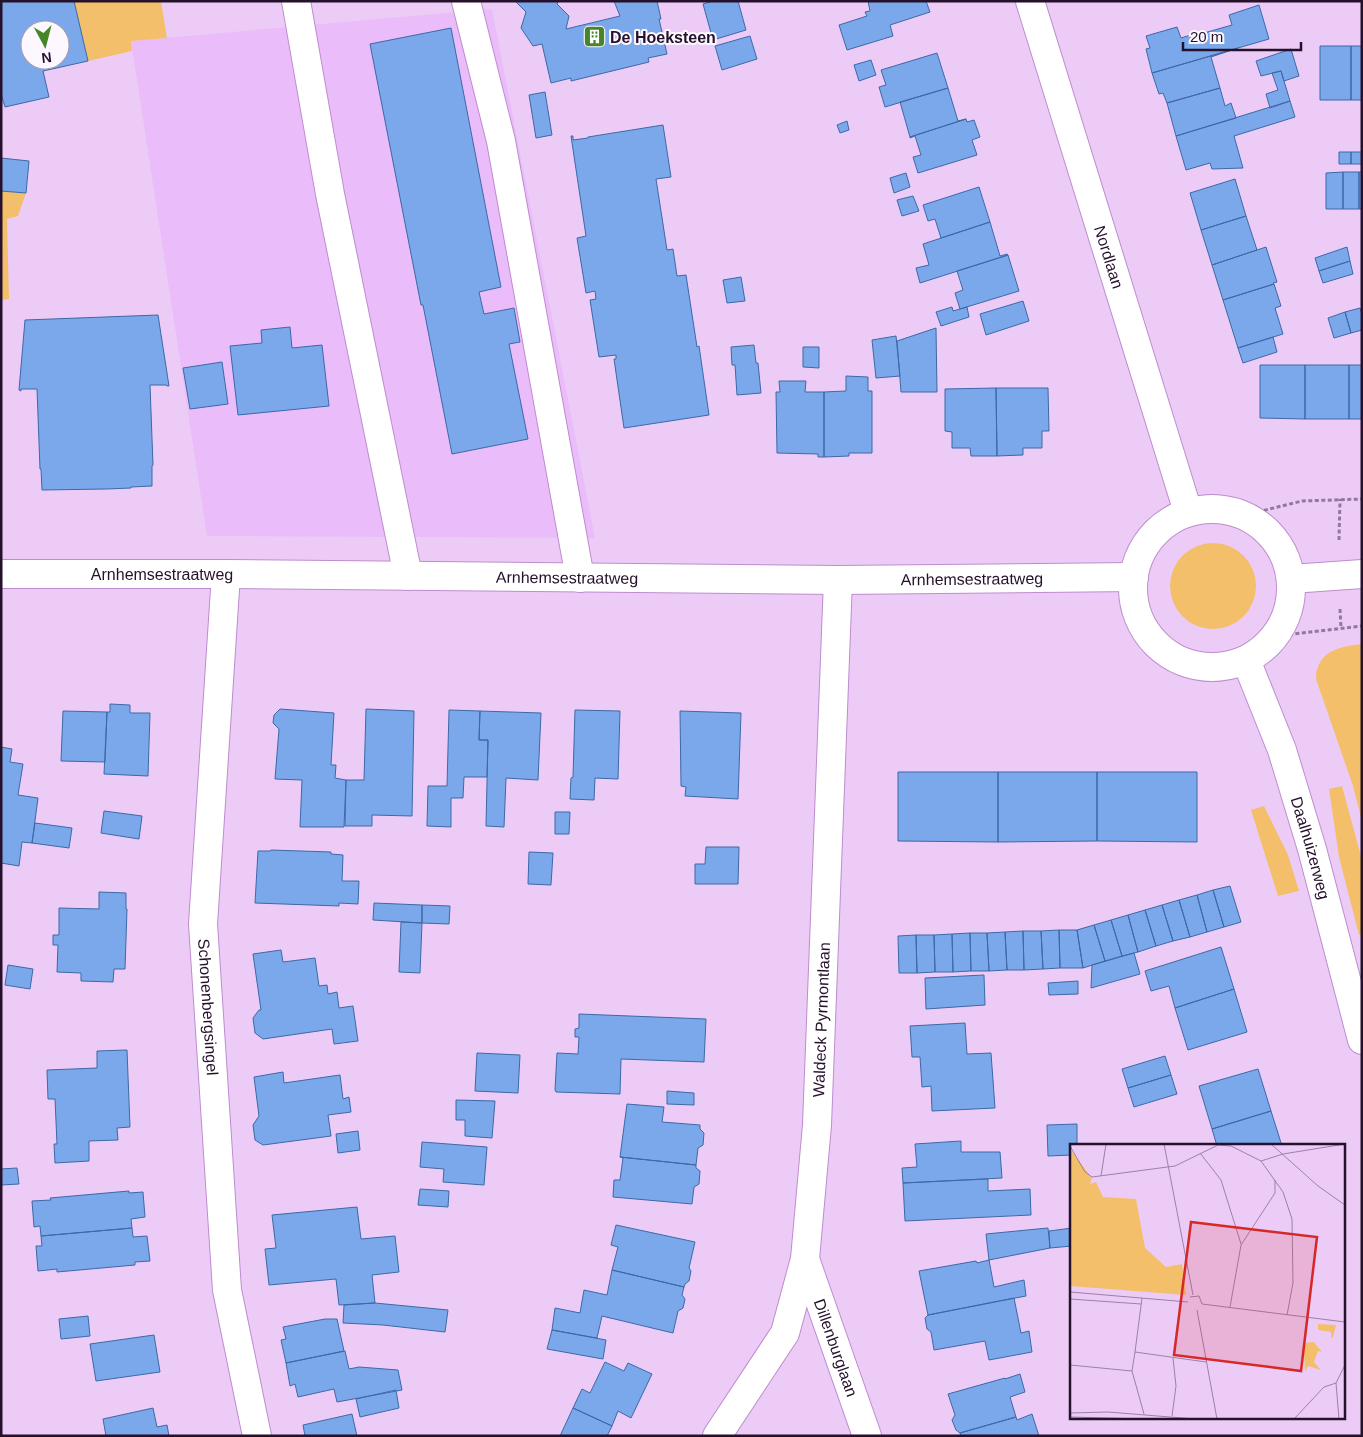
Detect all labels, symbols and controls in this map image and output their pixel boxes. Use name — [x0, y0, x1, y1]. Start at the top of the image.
north arrow — [20, 20, 70, 70]
scale bar — [1183, 20, 1300, 52]
building icon: De Hoeksteen — [582, 25, 606, 49]
text: 20 m — [1190, 28, 1223, 45]
place label: De Hoeksteen — [610, 29, 716, 46]
text: N — [41, 49, 53, 66]
street label: Nordlaan — [1091, 223, 1127, 291]
street label: Arnhemsestraatweg — [91, 565, 233, 583]
street label: Arnhemsestraatweg — [496, 568, 638, 587]
street label: Arnhemsestraatweg — [901, 569, 1043, 588]
street label: Daalhuizerweg — [1288, 795, 1333, 901]
street label: Schonenbergsingel — [195, 938, 221, 1076]
street label: Waldeck Pyrmontlaan — [810, 942, 833, 1098]
inset map — [1070, 1144, 1346, 1420]
street label: Dillenburglaan — [811, 1297, 861, 1399]

